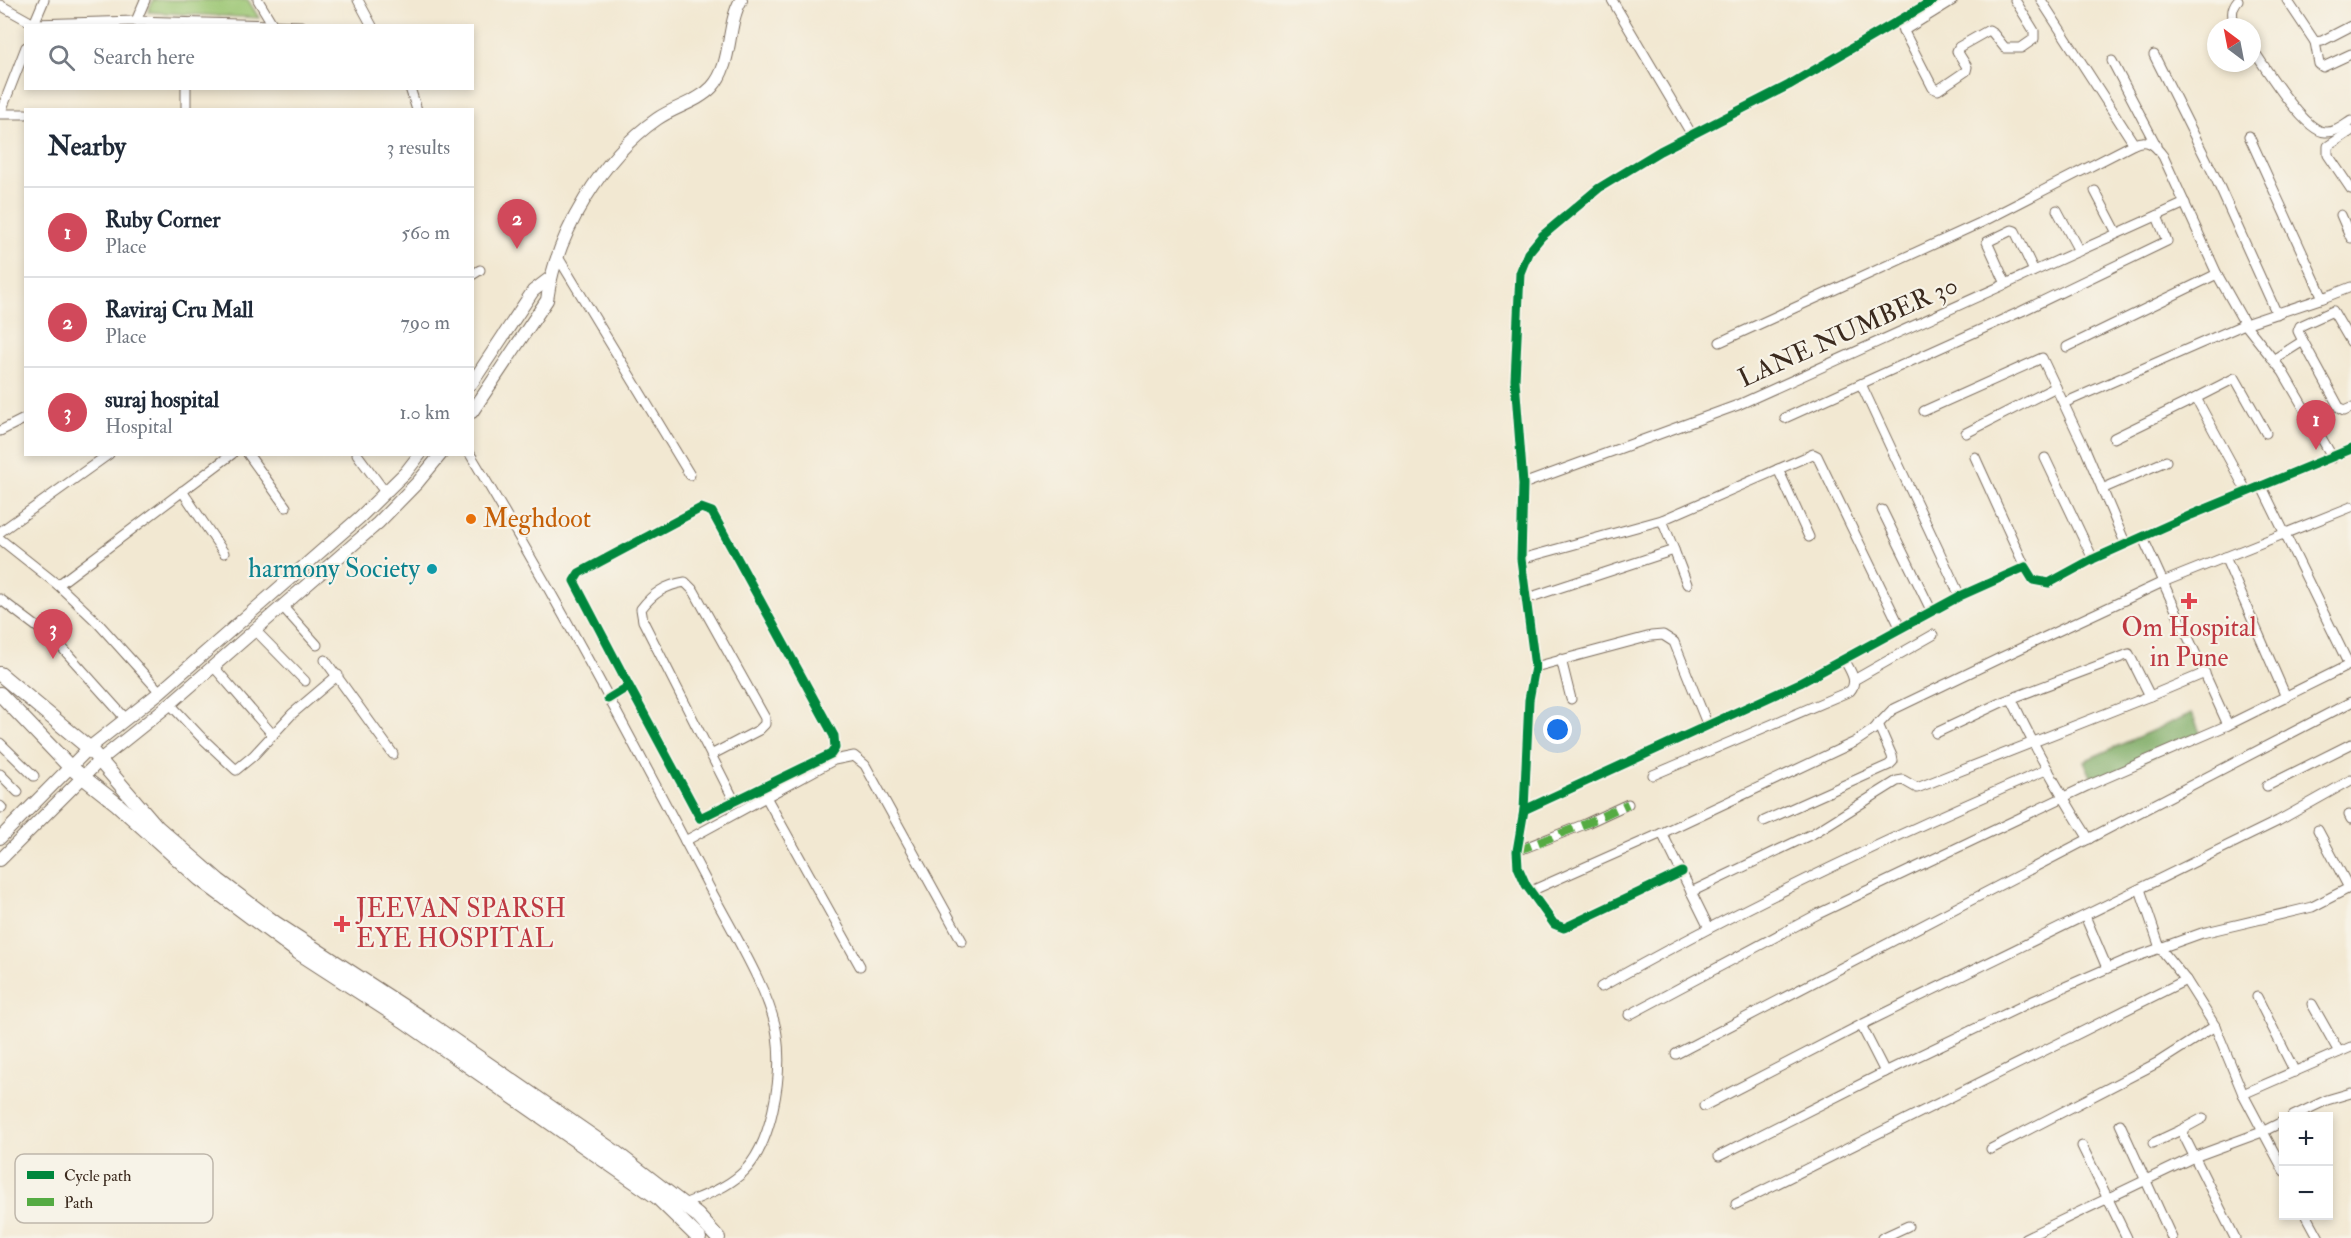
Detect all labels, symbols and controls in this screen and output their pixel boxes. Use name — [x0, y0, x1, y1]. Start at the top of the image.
north arrow — [2207, 18, 2261, 72]
search box — [24, 24, 474, 90]
icon: search — [45, 41, 78, 74]
text: Search here — [93, 43, 195, 71]
text: Nearby — [48, 131, 126, 163]
text: 3 results — [387, 135, 450, 160]
pin: 2 — [498, 200, 536, 249]
text: Ruby Corner — [105, 206, 220, 234]
text: 1 — [64, 220, 71, 245]
text: 560 m — [401, 220, 450, 245]
text: Place — [105, 234, 146, 259]
street label: LANE NUMBER 30 — [1733, 269, 1963, 395]
text: Raviraj Cru Mall — [105, 296, 253, 324]
text: 2 — [62, 310, 73, 335]
text: 790 m — [401, 310, 450, 335]
text: Place — [105, 324, 146, 349]
text: suraj hospital — [105, 386, 219, 414]
text: 3 — [64, 400, 71, 425]
text: 1.0 km — [399, 400, 450, 425]
pin: 1 — [2296, 400, 2336, 450]
text: Hospital — [105, 414, 173, 439]
place label: Meghdoot — [483, 503, 591, 535]
marker: Meghdoot — [464, 512, 478, 526]
place label: harmony Society — [248, 553, 421, 585]
marker: harmony Society — [425, 562, 439, 576]
marker: Om Hospital in Pune — [2180, 592, 2198, 610]
pin: 3 — [34, 610, 72, 659]
place label: Om Hospital in Pune — [2122, 612, 2257, 674]
your location — [1543, 715, 1572, 744]
place label: JEEVAN SPARSH EYE HOSPITAL — [355, 893, 566, 955]
marker: JEEVAN SPARSH EYE HOSPITAL — [333, 915, 351, 933]
map controls — [2279, 1112, 2333, 1220]
button: + — [2279, 1112, 2333, 1166]
legend — [15, 1154, 213, 1223]
text: Cycle path — [64, 1166, 132, 1187]
button: − — [2279, 1166, 2333, 1220]
text: Path — [64, 1193, 94, 1213]

